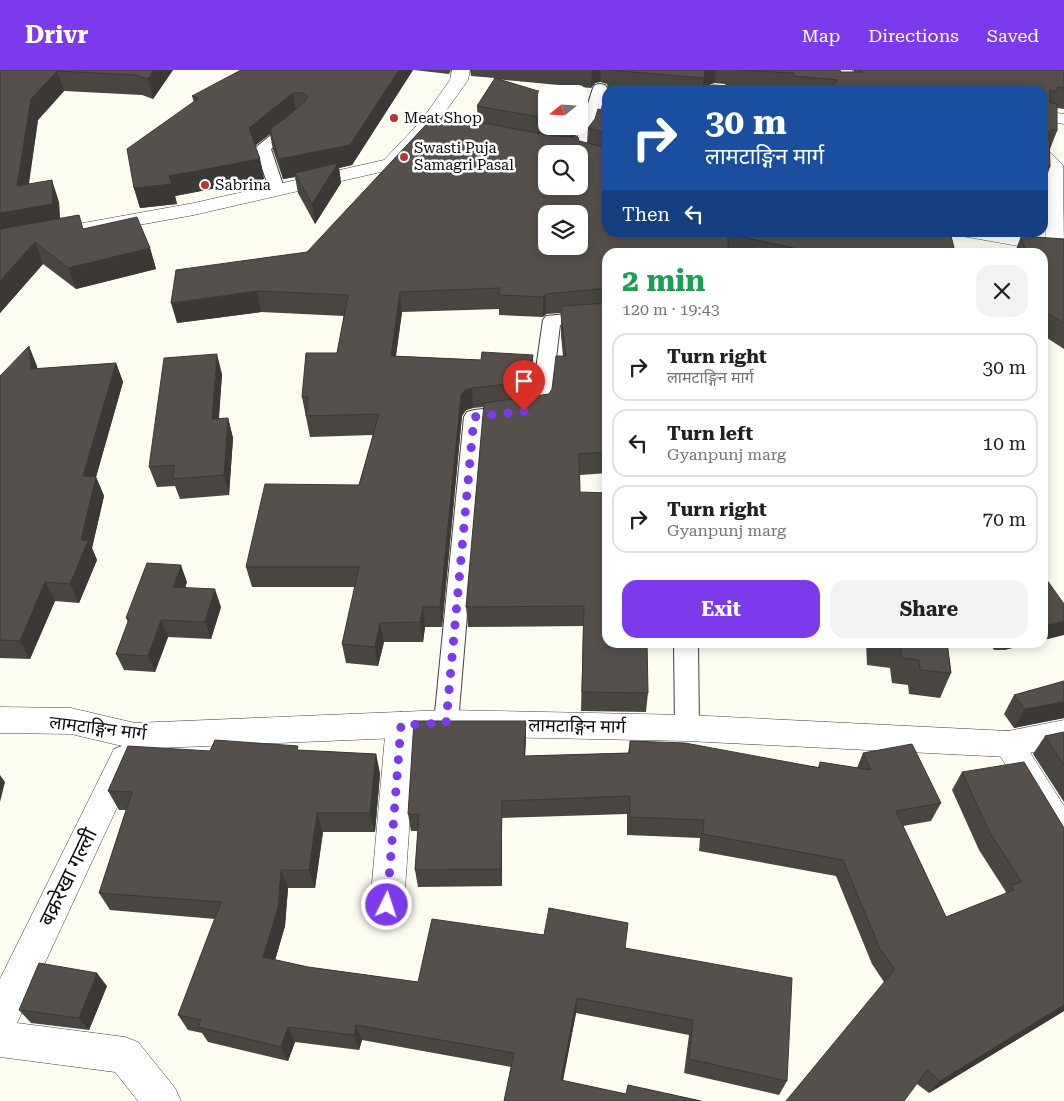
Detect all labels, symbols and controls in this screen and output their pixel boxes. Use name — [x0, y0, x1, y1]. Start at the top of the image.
text: Drivr — [25, 21, 88, 49]
text: Map — [802, 25, 840, 46]
text: Directions — [868, 25, 959, 46]
text: Saved — [987, 25, 1039, 46]
north arrow — [538, 85, 588, 135]
map controls — [538, 85, 588, 255]
text: 30 m — [705, 102, 787, 143]
icon: right — [622, 105, 687, 170]
place label: Meat Shop — [404, 109, 482, 127]
marker: Meat Shop — [388, 112, 400, 124]
place label: Swasti Puja Samagri Pasal — [414, 139, 514, 174]
text: लामटाङ्गिन मार्ग — [705, 144, 824, 169]
button: search — [538, 145, 588, 195]
marker: Swasti Puja Samagri Pasal — [398, 151, 410, 163]
place label: Sabrina — [215, 176, 271, 194]
marker: Sabrina — [199, 179, 211, 191]
icon: left — [680, 200, 708, 228]
text: Then — [622, 203, 670, 226]
button: layers — [538, 205, 588, 255]
text: 2 min — [622, 263, 705, 298]
button: close — [976, 265, 1028, 317]
text: 120 m · 19:43 — [622, 300, 720, 319]
text: Turn right — [667, 345, 767, 368]
icon: right — [624, 353, 652, 381]
text: 30 m — [983, 356, 1026, 379]
pin — [503, 360, 545, 411]
icon: arrive — [510, 367, 538, 395]
text: लामटाङ्गिन मार्ग — [667, 368, 754, 387]
text: Turn left — [667, 422, 753, 445]
icon: left — [624, 429, 652, 457]
text: 10 m — [983, 432, 1026, 455]
text: Gyanpunj marg — [667, 445, 786, 464]
text: Turn right — [667, 498, 767, 521]
icon: right — [624, 505, 652, 533]
text: 70 m — [983, 508, 1026, 531]
text: Gyanpunj marg — [667, 521, 786, 540]
button: Exit — [622, 580, 820, 638]
button: Share — [830, 580, 1028, 638]
street label: लामटाङ्गिन मार्ग — [48, 711, 149, 744]
street label: लामटाङ्गिन मार्ग — [528, 714, 627, 737]
street label: बक्ररेखा गल्ली — [34, 824, 102, 930]
position arrow — [360, 878, 412, 930]

